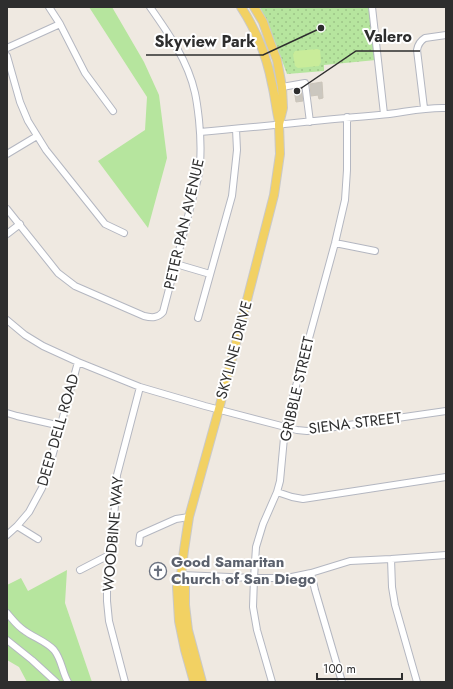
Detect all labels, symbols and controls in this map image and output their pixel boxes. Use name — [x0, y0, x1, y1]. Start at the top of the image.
callout: Valero — [356, 23, 420, 51]
text: Valero — [363, 25, 412, 48]
callout: Skyview Park — [146, 27, 263, 55]
text: Skyview Park — [155, 30, 256, 53]
street label: PETER PAN AVENUE — [158, 156, 210, 292]
street label: SKYLINE DRIVE — [210, 298, 258, 402]
street label: GRIBBLE STREET — [274, 334, 320, 444]
street label: DEEP DELL ROAD — [31, 371, 85, 489]
street label: SIENA STREET — [307, 406, 403, 440]
street label: WOODBINE WAY — [97, 475, 129, 593]
place label: Good Samaritan Church of San Diego — [171, 551, 316, 590]
church icon: Good Samaritan Church of San Diego — [148, 561, 168, 581]
scale bar — [317, 655, 402, 681]
text: 100 m — [323, 660, 356, 678]

